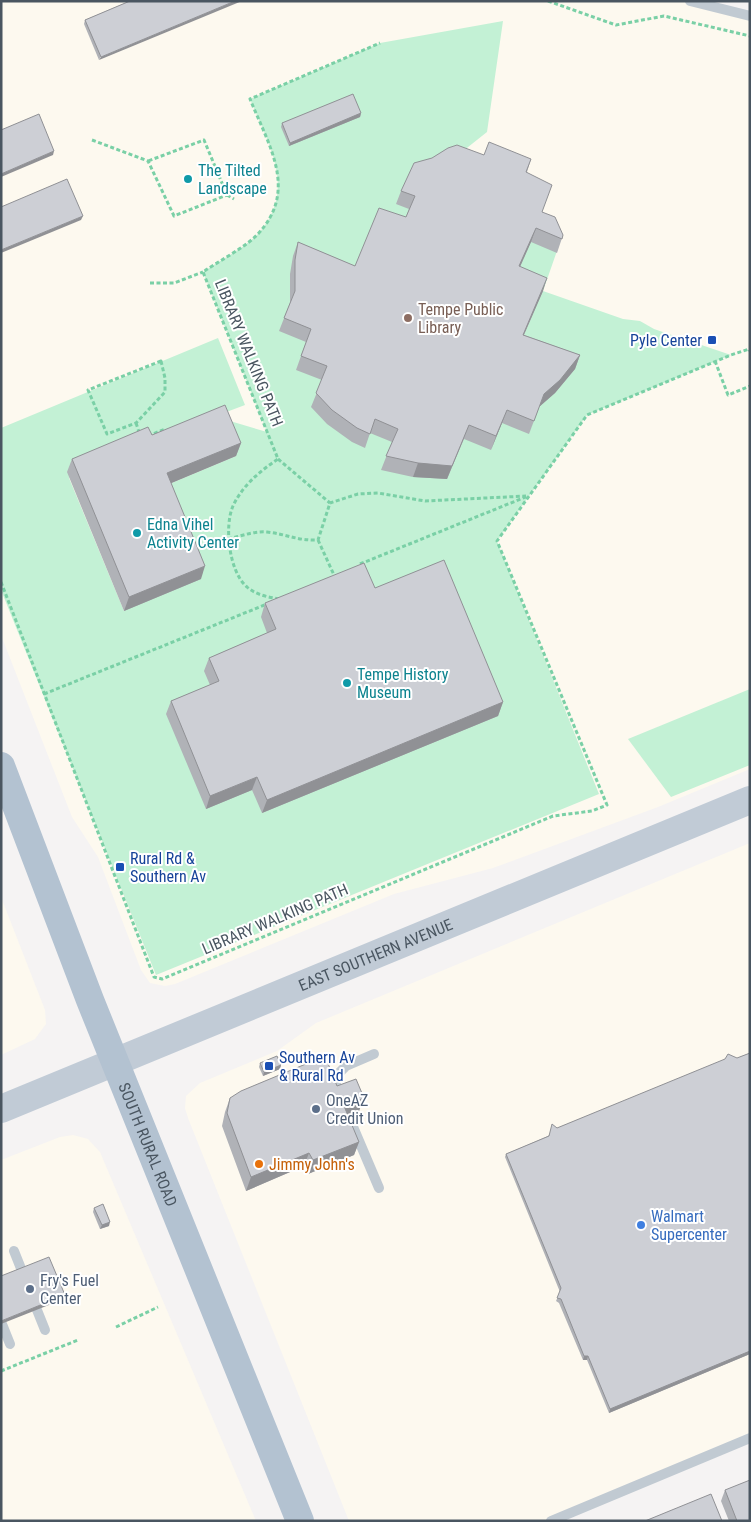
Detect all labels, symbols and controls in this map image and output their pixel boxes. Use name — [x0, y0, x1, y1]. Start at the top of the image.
place label: The Tilted Landscape — [198, 161, 267, 198]
marker: The Tilted Landscape — [182, 173, 194, 185]
street label: LIBRARY WALKING PATH — [211, 277, 287, 429]
place label: Tempe Public Library — [418, 300, 503, 337]
marker: Tempe Public Library — [402, 312, 414, 324]
place label: Pyle Center — [630, 331, 702, 350]
marker: Pyle Center — [706, 334, 718, 346]
place label: Edna Vihel Activity Center — [147, 515, 239, 552]
marker: Edna Vihel Activity Center — [131, 527, 143, 539]
place label: Tempe History Museum — [357, 665, 449, 702]
marker: Tempe History Museum — [341, 677, 353, 689]
place label: Rural Rd & Southern Av — [130, 849, 206, 886]
marker: Rural Rd & Southern Av — [114, 861, 126, 873]
street label: LIBRARY WALKING PATH — [199, 880, 351, 958]
street label: EAST SOUTHERN AVENUE — [296, 914, 455, 995]
place label: Southern Av & Rural Rd — [279, 1048, 355, 1085]
marker: Southern Av & Rural Rd — [263, 1060, 275, 1072]
street label: SOUTH RURAL ROAD — [115, 1080, 182, 1209]
place label: OneAZ Credit Union — [326, 1091, 404, 1128]
marker: OneAZ Credit Union — [310, 1103, 322, 1115]
place label: Jimmy John's — [269, 1155, 355, 1174]
marker: Jimmy John's — [253, 1158, 265, 1170]
place label: Walmart Supercenter — [651, 1207, 727, 1244]
marker: Walmart Supercenter — [635, 1219, 647, 1231]
place label: Fry's Fuel Center — [40, 1271, 99, 1308]
marker: Fry's Fuel Center — [24, 1283, 36, 1295]

